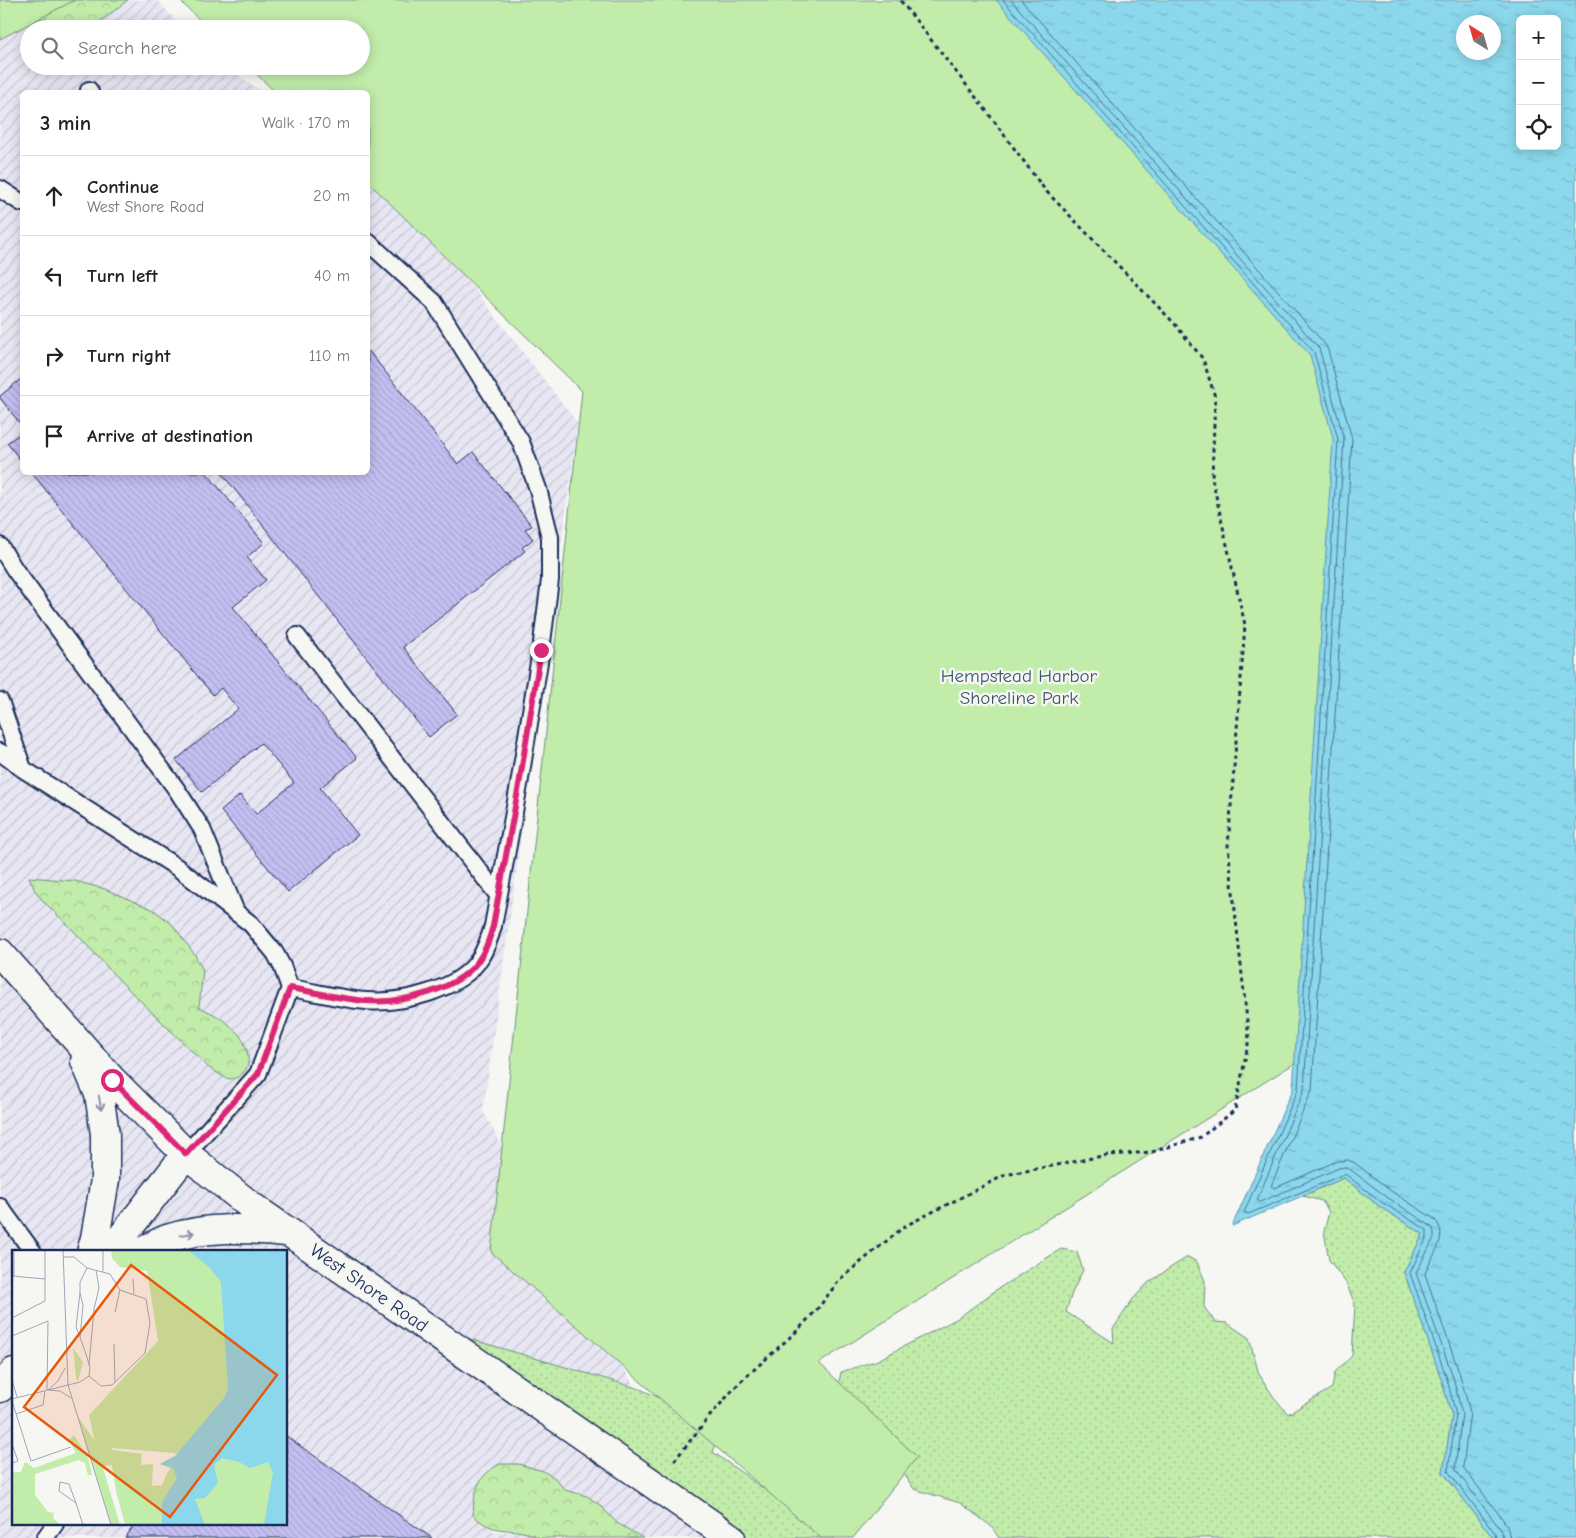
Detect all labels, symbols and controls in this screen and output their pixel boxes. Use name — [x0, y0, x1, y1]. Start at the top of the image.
north arrow — [1456, 15, 1501, 60]
map controls — [1516, 15, 1561, 150]
button: + — [1516, 15, 1561, 60]
search box — [20, 20, 370, 75]
icon: search — [38, 34, 66, 62]
text: Search here — [78, 37, 177, 59]
button: − — [1516, 60, 1561, 105]
button: locate — [1516, 105, 1561, 150]
text: 3 min — [40, 111, 91, 135]
text: Walk · 170 m — [262, 114, 350, 132]
text: Continue — [87, 176, 159, 198]
icon: ahead — [40, 182, 68, 210]
text: 20 m — [313, 187, 350, 205]
text: West Shore Road — [87, 198, 204, 216]
icon: left — [40, 262, 68, 290]
text: Turn left — [87, 265, 158, 287]
text: 40 m — [314, 267, 350, 285]
icon: right — [40, 342, 68, 370]
text: Turn right — [87, 345, 171, 367]
text: 110 m — [309, 347, 350, 365]
icon: arrive — [40, 422, 68, 450]
text: Arrive at destination — [87, 425, 253, 447]
route end — [530, 639, 553, 662]
park label: Hempstead Harbor Shoreline Park — [941, 665, 1098, 709]
route start — [101, 1069, 124, 1092]
one-way arrow — [96, 1094, 106, 1110]
one-way arrow — [179, 1229, 195, 1239]
street label: West Shore Road — [306, 1239, 432, 1337]
inset map — [12, 1250, 288, 1526]

